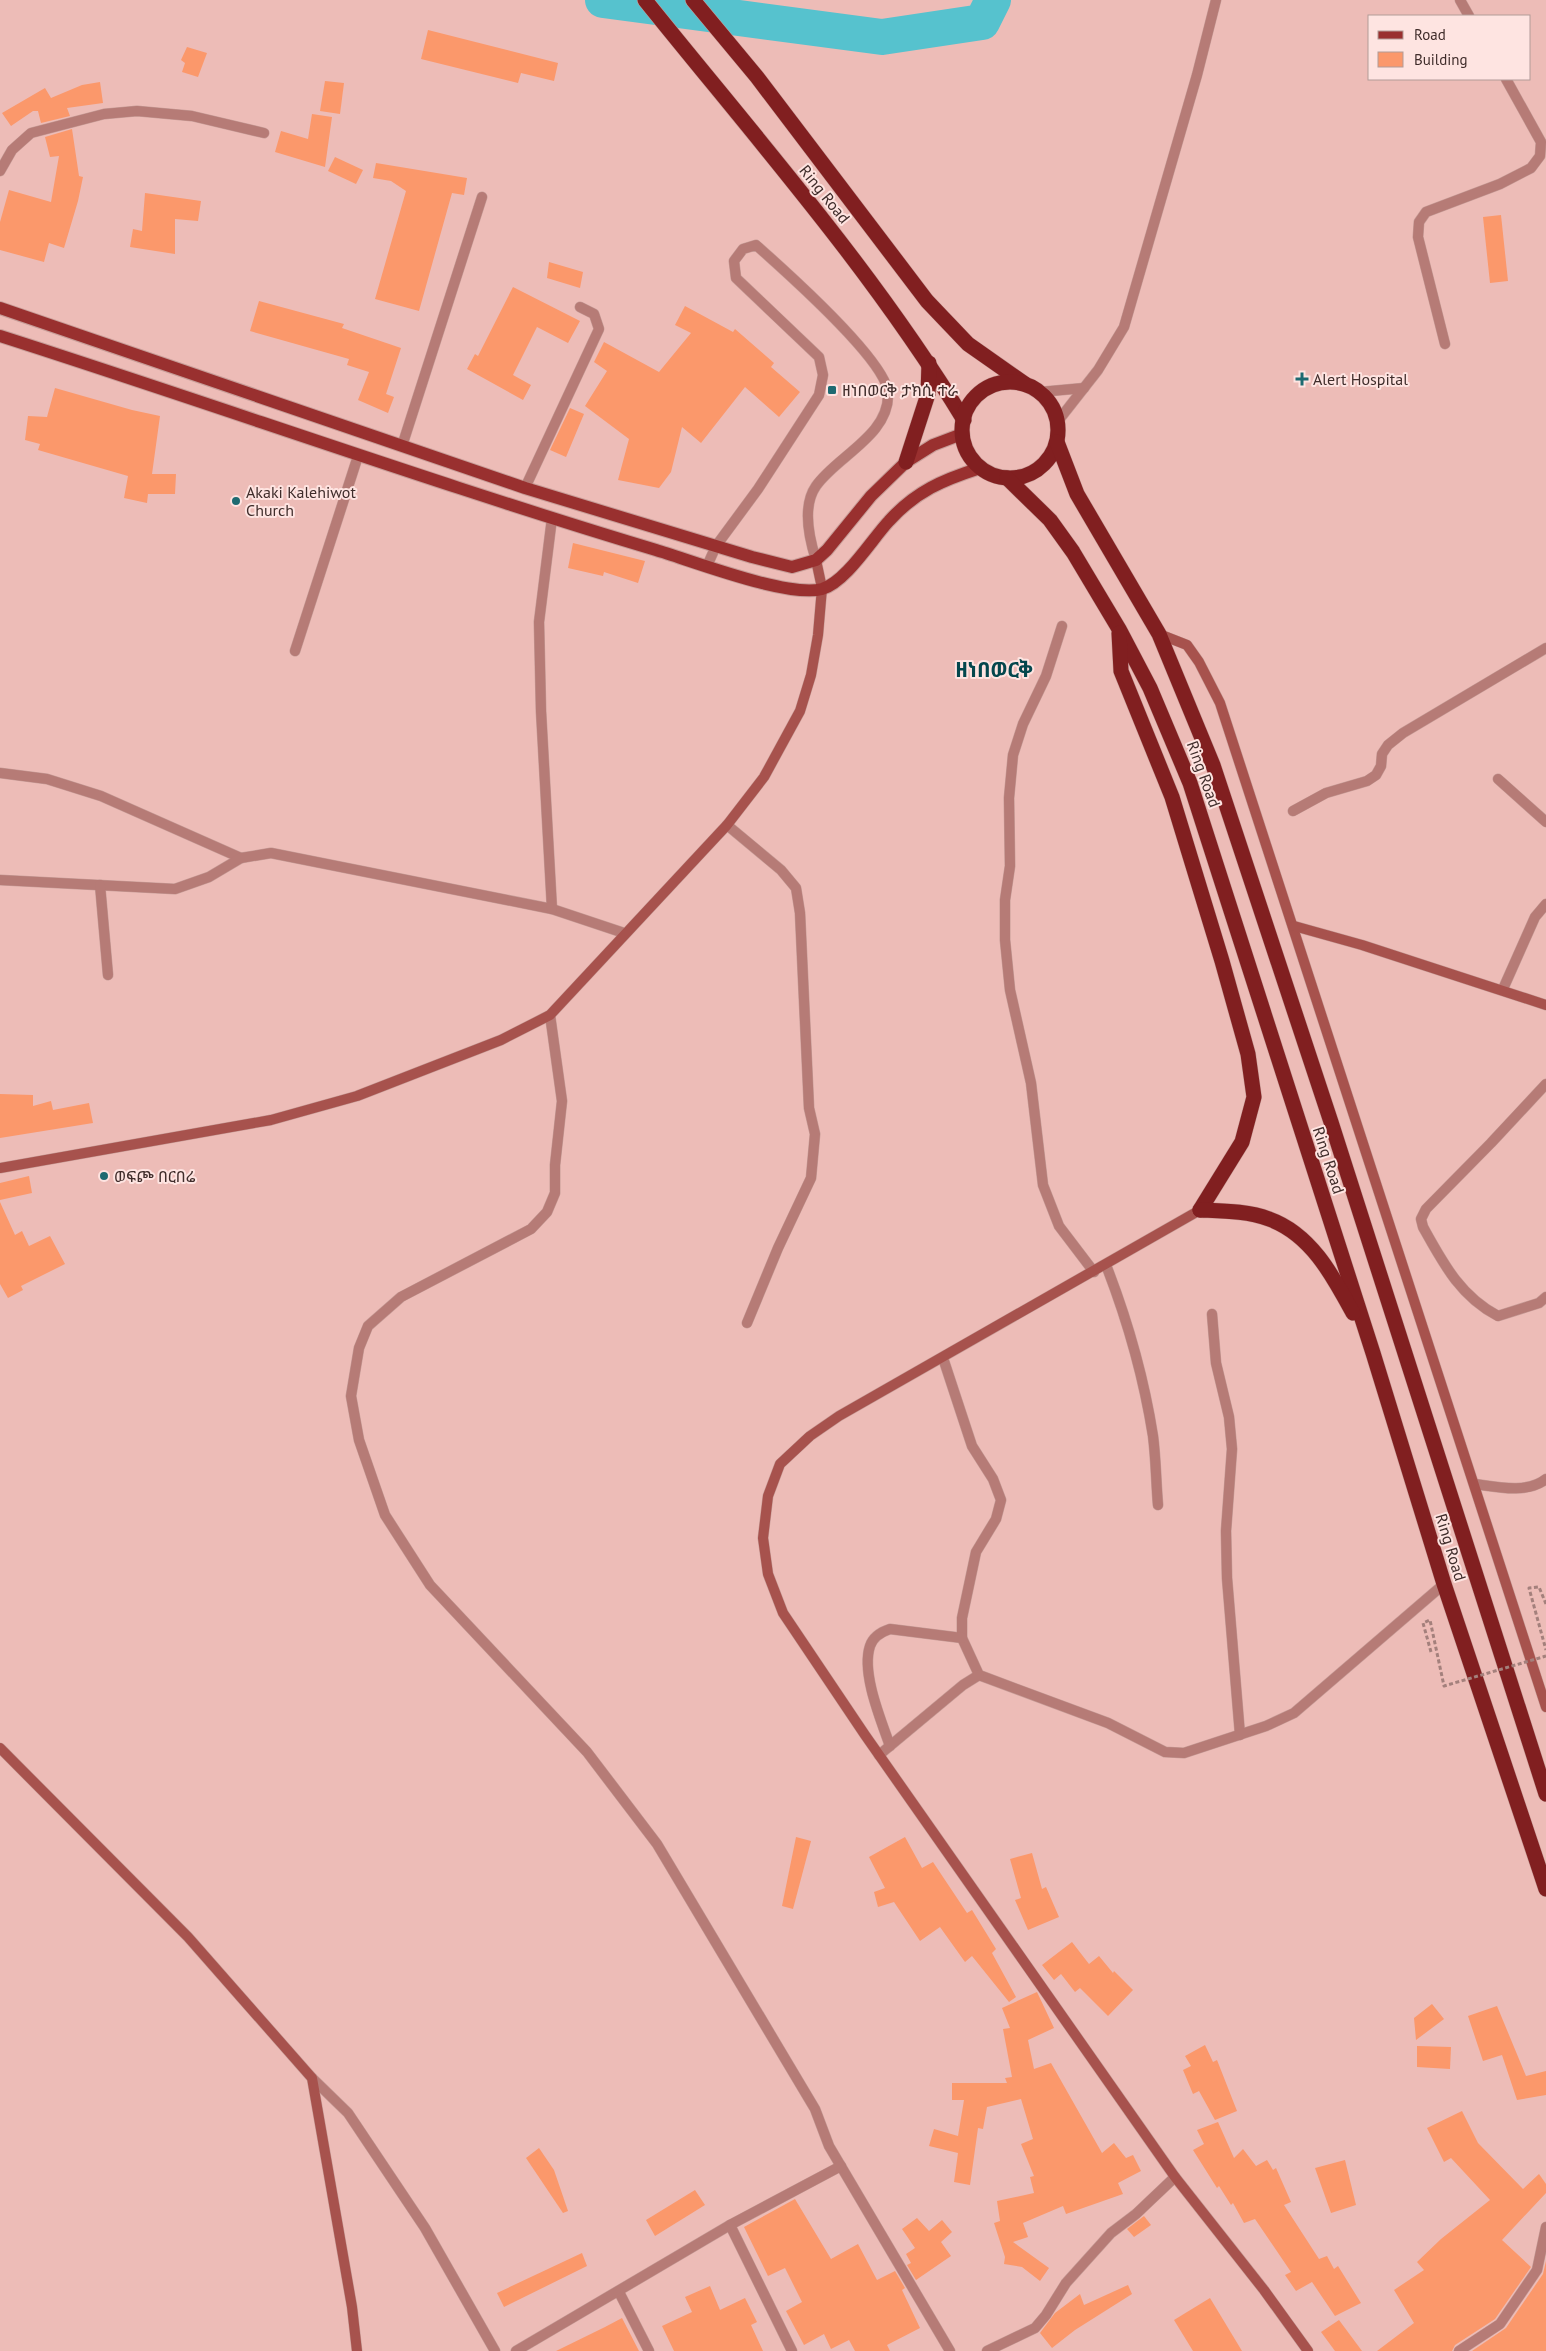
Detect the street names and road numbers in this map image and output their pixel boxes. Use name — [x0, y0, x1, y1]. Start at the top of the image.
street label: Ring Road — [795, 161, 855, 227]
street label: Ring Road — [1183, 738, 1225, 810]
street label: Ring Road — [1309, 1124, 1349, 1196]
street label: Ring Road — [1431, 1511, 1471, 1583]

